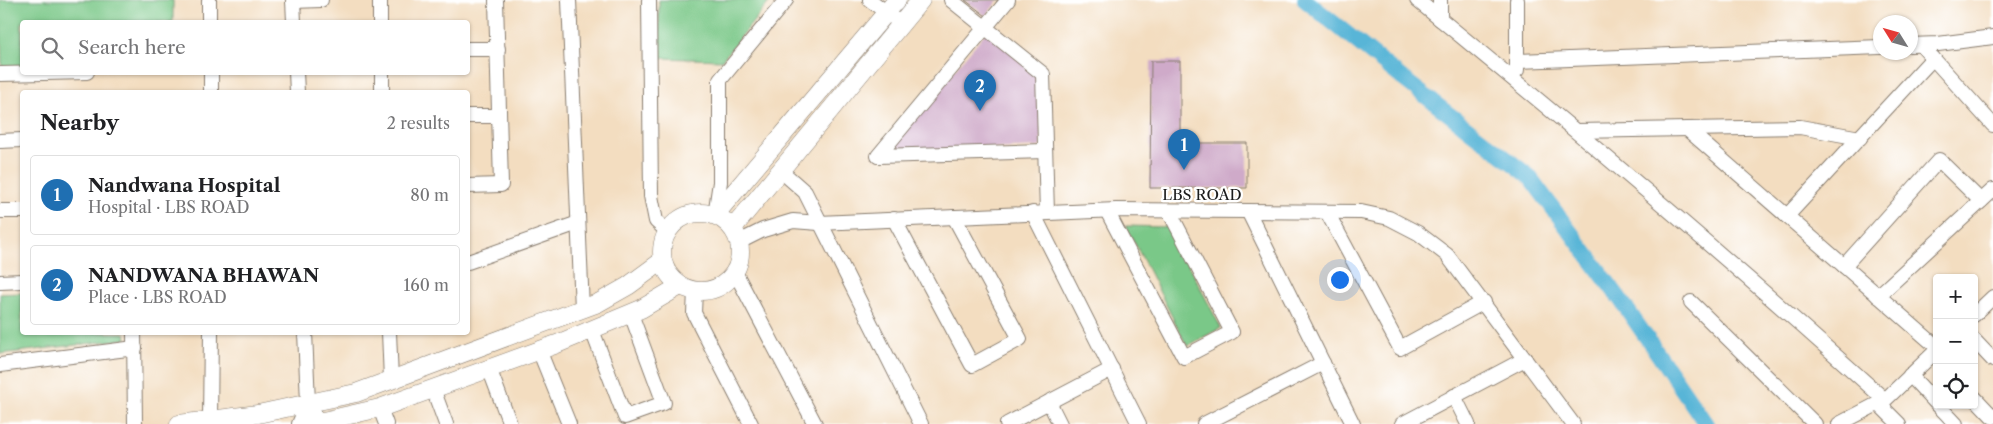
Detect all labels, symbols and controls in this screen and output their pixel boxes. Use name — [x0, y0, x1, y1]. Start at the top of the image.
north arrow — [1873, 15, 1918, 60]
search box — [20, 20, 470, 75]
icon: search — [38, 34, 66, 62]
text: Search here — [78, 36, 186, 59]
pin: 2 — [964, 70, 996, 111]
text: Nearby — [40, 110, 119, 135]
text: 2 results — [387, 113, 450, 133]
pin: 1 — [1168, 129, 1200, 170]
text: Nandwana Hospital — [88, 174, 280, 197]
text: 1 — [53, 185, 61, 205]
text: 80 m — [410, 185, 449, 205]
street label: LBS ROAD — [1162, 185, 1242, 204]
text: Hospital · LBS ROAD — [88, 197, 249, 217]
text: NANDWANA BHAWAN — [88, 264, 319, 287]
your location — [1327, 267, 1353, 293]
map controls — [1933, 274, 1978, 409]
button: + — [1933, 274, 1978, 319]
text: 2 — [52, 275, 62, 295]
text: 160 m — [404, 275, 449, 295]
text: Place · LBS ROAD — [88, 287, 227, 307]
button: − — [1933, 319, 1978, 364]
button: locate — [1933, 364, 1978, 409]

